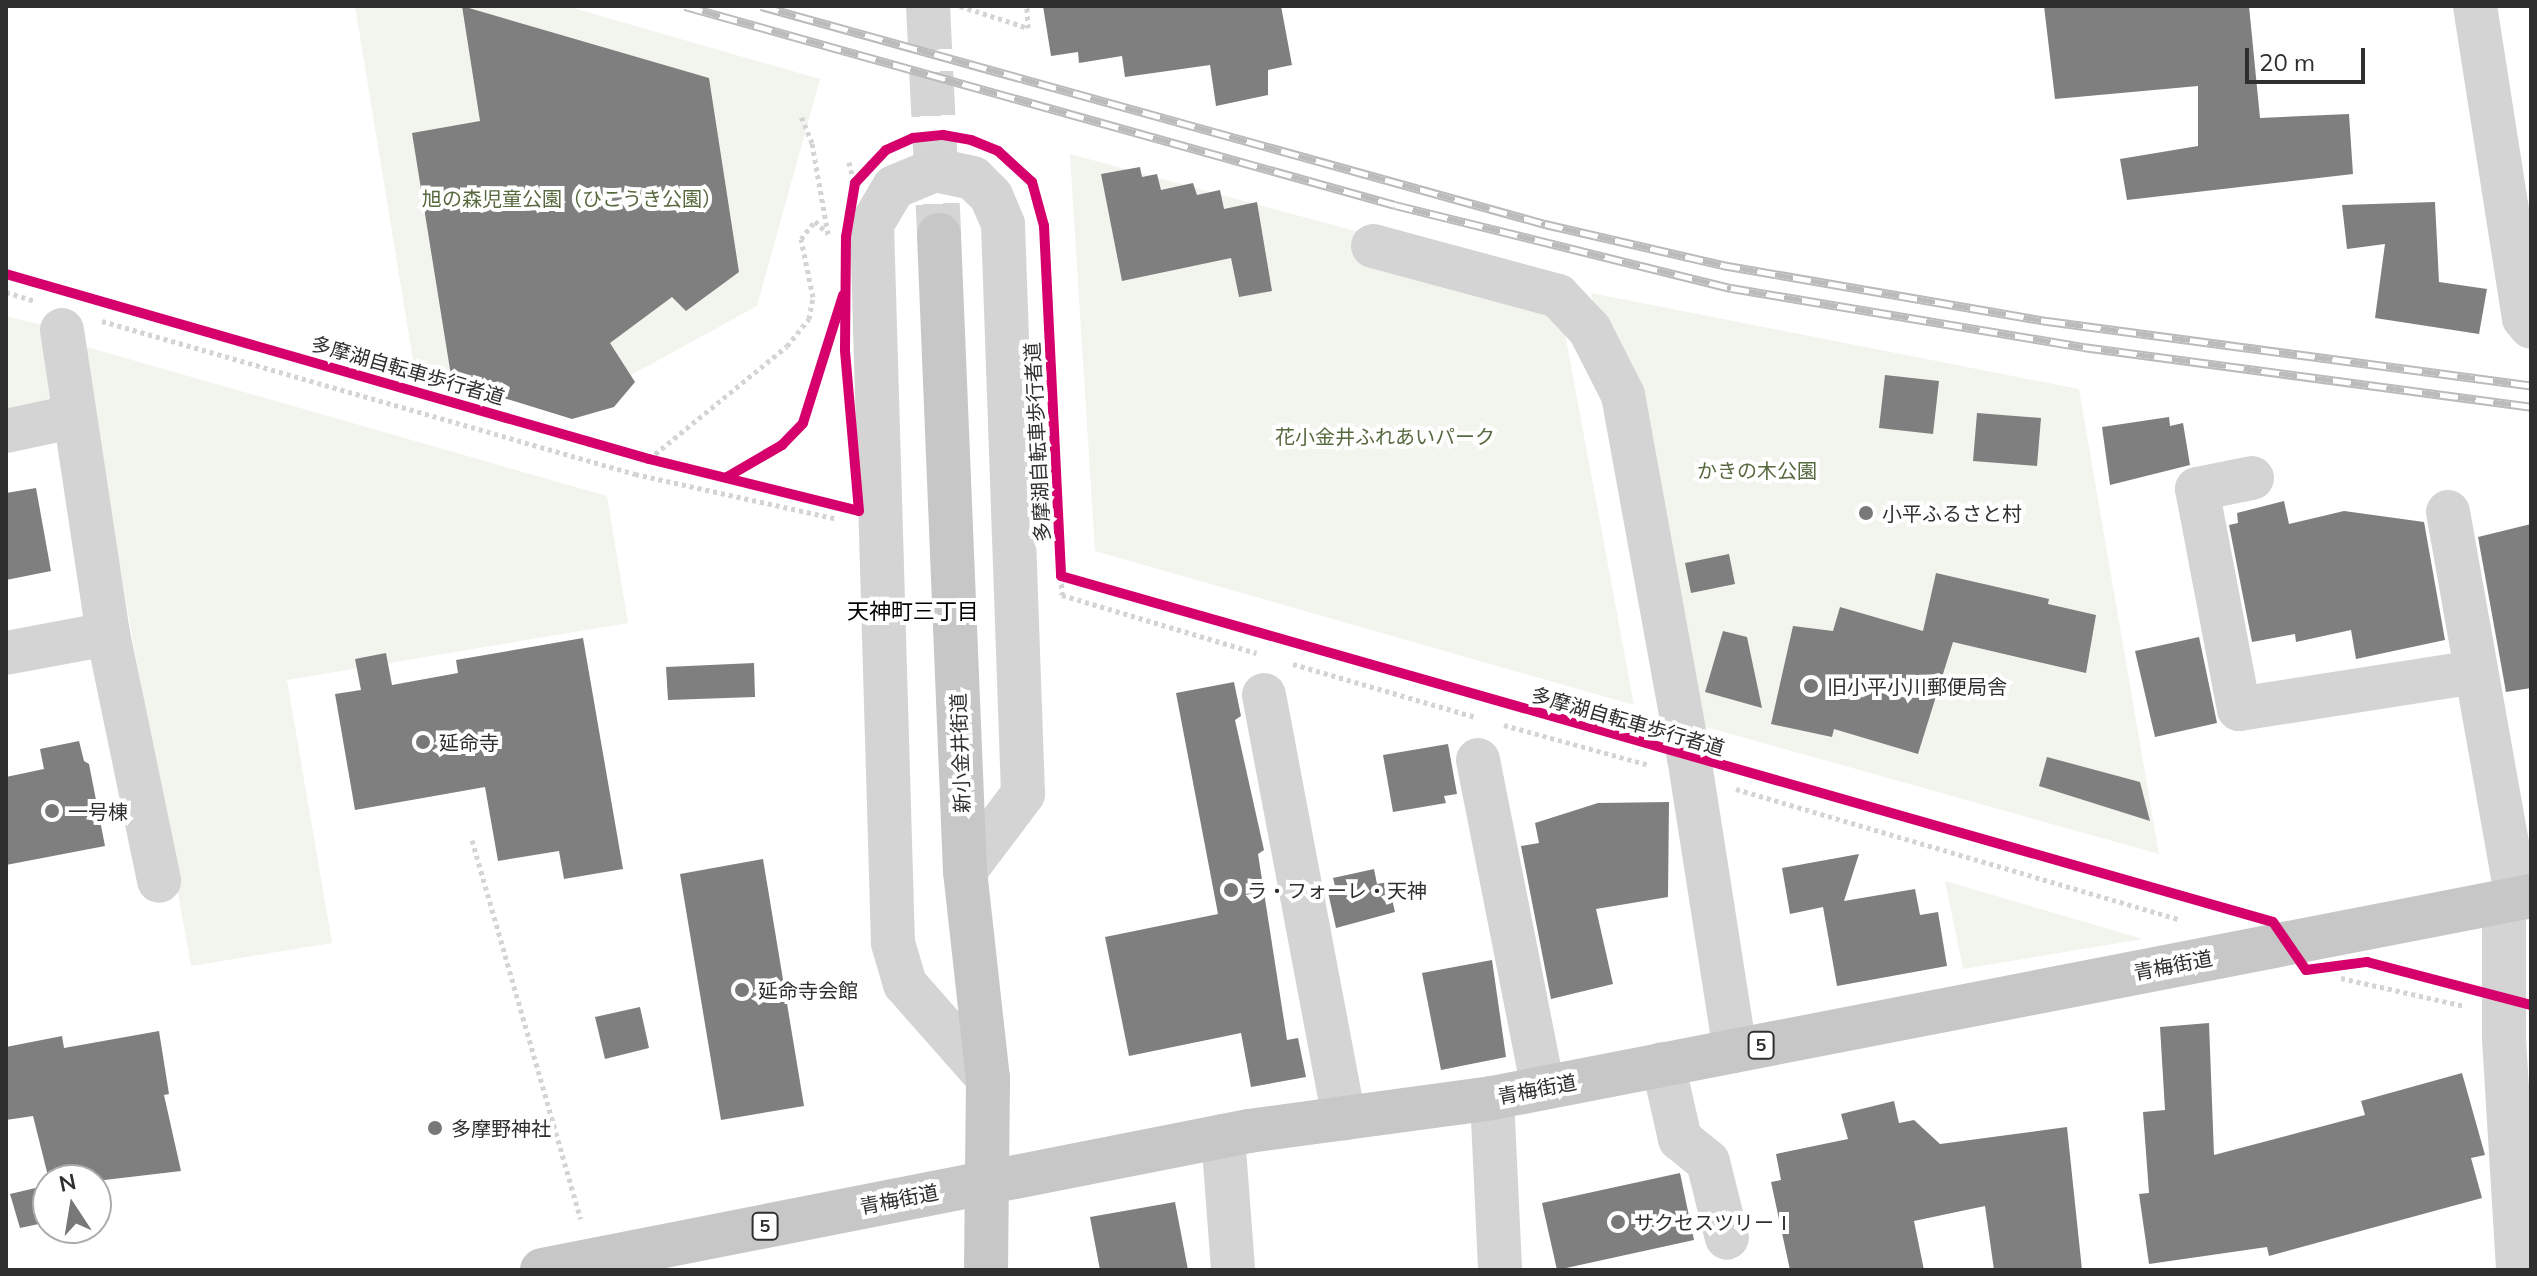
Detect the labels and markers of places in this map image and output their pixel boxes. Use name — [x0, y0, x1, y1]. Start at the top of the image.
place label: 小平ふるさと村 — [1882, 501, 2022, 525]
marker: 小平ふるさと村 — [1857, 504, 1875, 522]
place label: 旧小平小川郵便局舎 — [1827, 674, 2007, 698]
marker: 旧小平小川郵便局舎 — [1802, 677, 1820, 695]
place label: 延命寺 — [439, 730, 499, 754]
marker: 延命寺 — [414, 733, 432, 751]
place label: 一号棟 — [68, 799, 128, 823]
marker: 一号棟 — [43, 802, 61, 820]
place label: ラ・フォーレ・天神 — [1247, 878, 1427, 902]
marker: ラ・フォーレ・天神 — [1222, 881, 1240, 899]
place label: 延命寺会館 — [758, 978, 858, 1002]
marker: 延命寺会館 — [733, 981, 751, 999]
place label: 多摩野神社 — [451, 1116, 551, 1140]
marker: 多摩野神社 — [426, 1119, 444, 1137]
place label: サクセスツリーⅠ — [1634, 1210, 1794, 1234]
marker: サクセスツリーⅠ — [1609, 1213, 1627, 1231]

